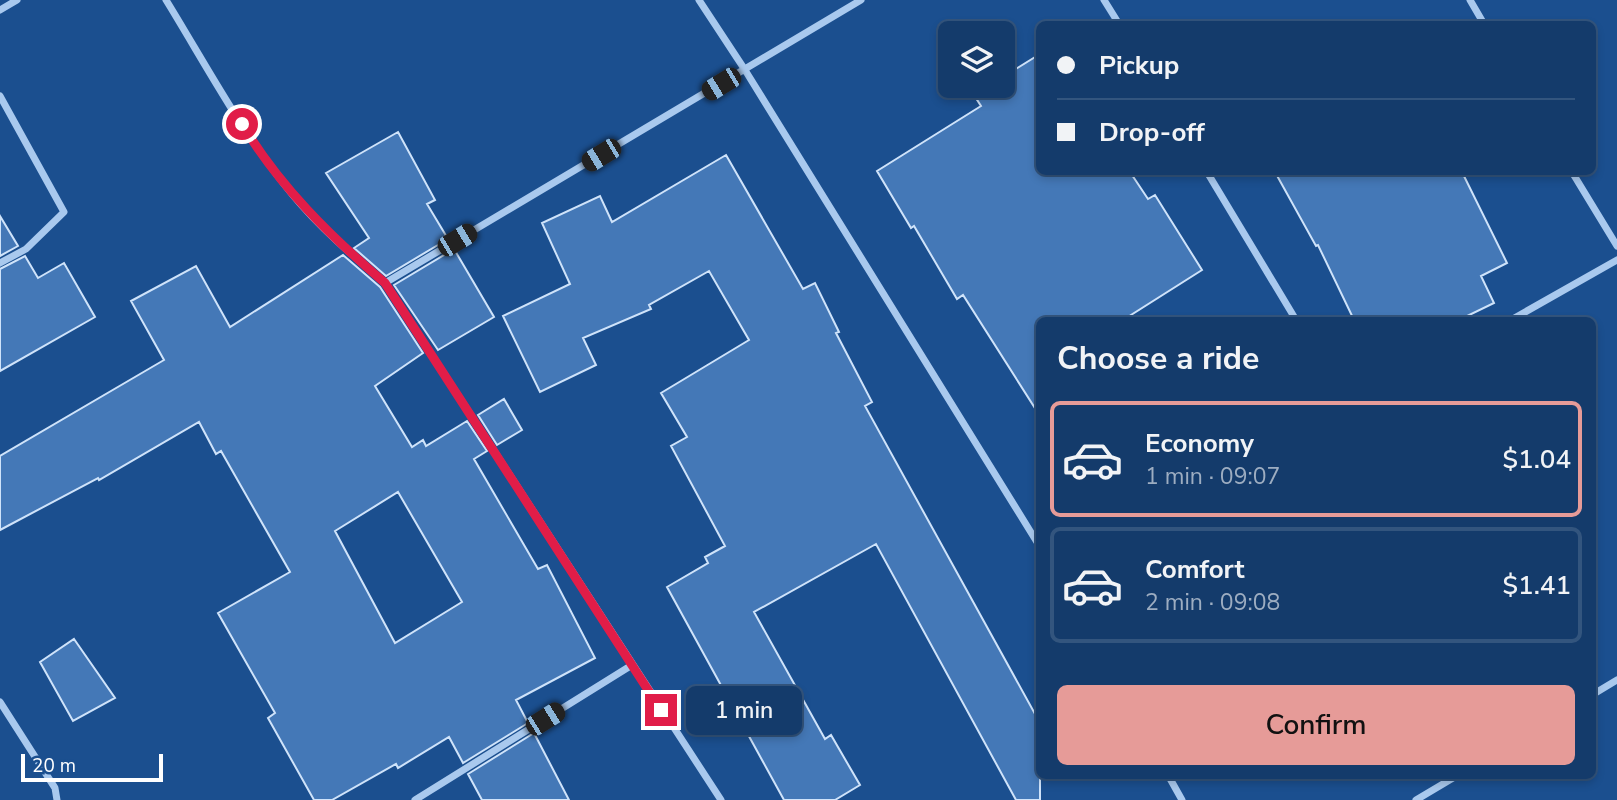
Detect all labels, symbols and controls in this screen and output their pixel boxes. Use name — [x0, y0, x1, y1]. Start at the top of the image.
map controls — [938, 21, 1015, 98]
button: layers — [938, 21, 1015, 98]
text: Pickup — [1099, 48, 1179, 83]
car — [698, 64, 745, 104]
route start — [226, 108, 258, 140]
text: Drop-off — [1099, 115, 1205, 150]
car — [578, 135, 625, 175]
car — [434, 220, 481, 260]
text: Choose a ride — [1057, 337, 1259, 380]
text: Economy — [1145, 426, 1254, 461]
icon: car — [1061, 428, 1124, 491]
text: $1.04 — [1502, 442, 1571, 477]
text: 1 min · 09:07 — [1145, 461, 1280, 492]
text: Comfort — [1145, 552, 1245, 587]
icon: car — [1061, 554, 1124, 617]
text: $1.41 — [1502, 568, 1571, 603]
text: 2 min · 09:08 — [1145, 587, 1280, 618]
button: Confirm — [1057, 685, 1575, 765]
callout: 1 min — [686, 686, 801, 734]
route end — [645, 694, 677, 726]
text: 1 min — [715, 695, 773, 726]
car — [522, 699, 569, 739]
scale bar — [21, 751, 163, 783]
text: 20 m — [32, 753, 76, 779]

